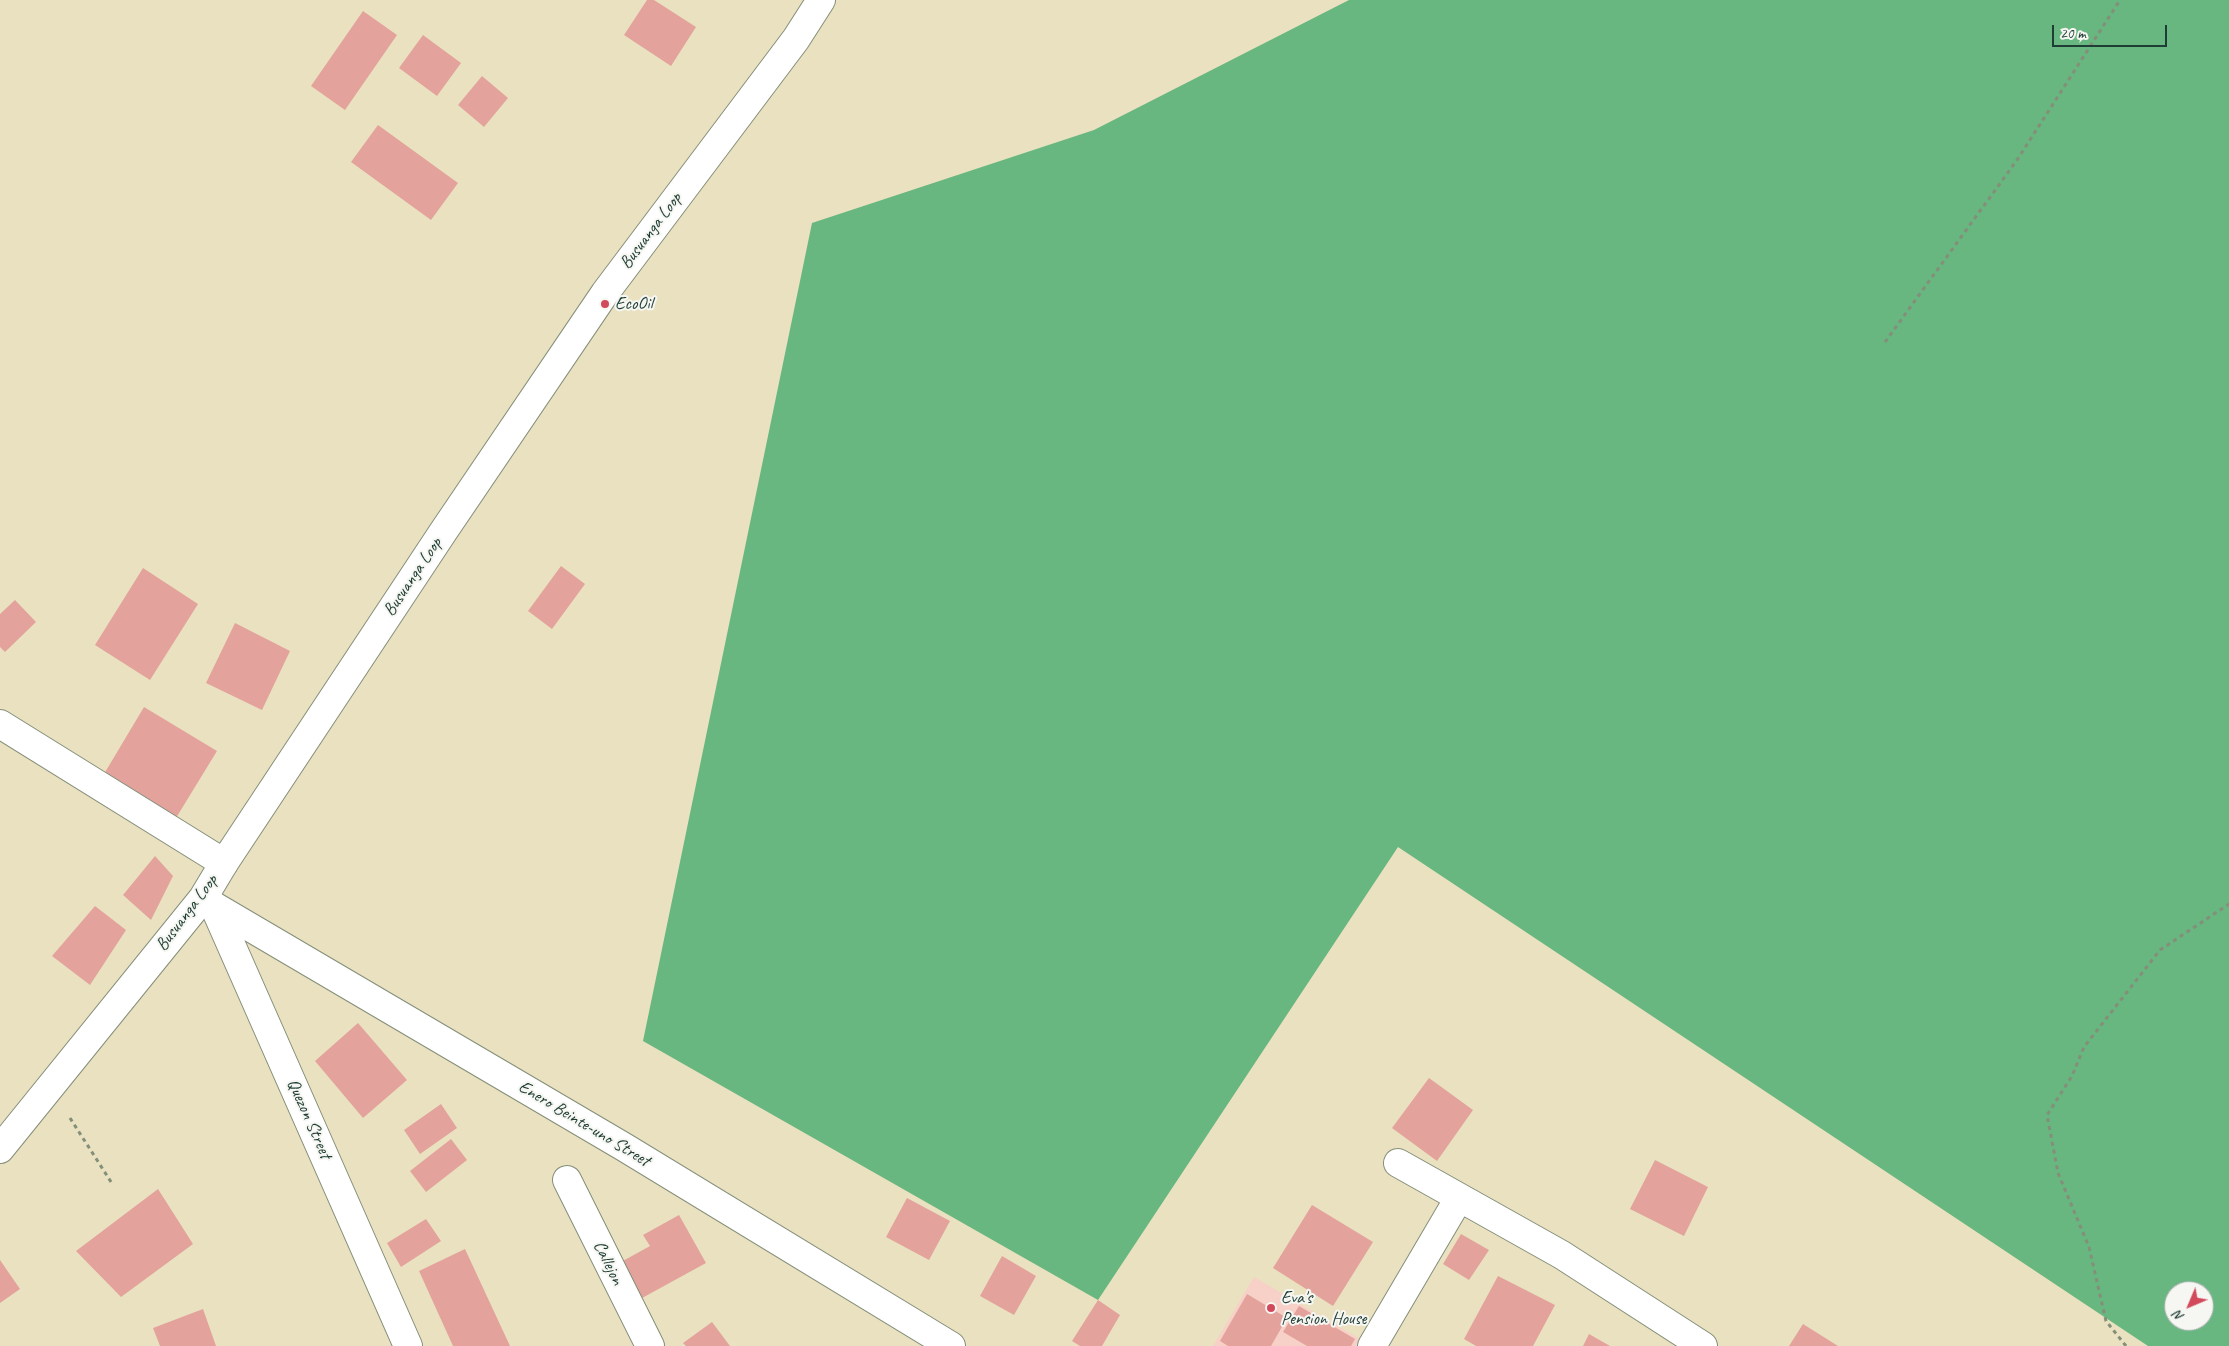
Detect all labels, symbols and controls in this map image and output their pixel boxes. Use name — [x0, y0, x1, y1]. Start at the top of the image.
scale bar — [2054, 15, 2169, 47]
text: 20 m — [2060, 24, 2086, 43]
street label: Busuanga Loop — [615, 189, 687, 273]
place label: EcoOil — [615, 293, 653, 315]
marker: EcoOil — [599, 298, 611, 310]
street label: Busuanga Loop — [379, 534, 447, 620]
street label: Busuanga Loop — [151, 871, 223, 955]
street label: Quezon Street — [282, 1076, 336, 1162]
street label: Enero Beinte-uno Street — [514, 1076, 654, 1172]
street label: Callejon — [588, 1237, 628, 1289]
north arrow — [2164, 1281, 2214, 1331]
place label: Eva's Pension House — [1281, 1287, 1366, 1330]
marker: Eva's Pension House — [1265, 1302, 1277, 1314]
text: N — [2170, 1307, 2188, 1325]

